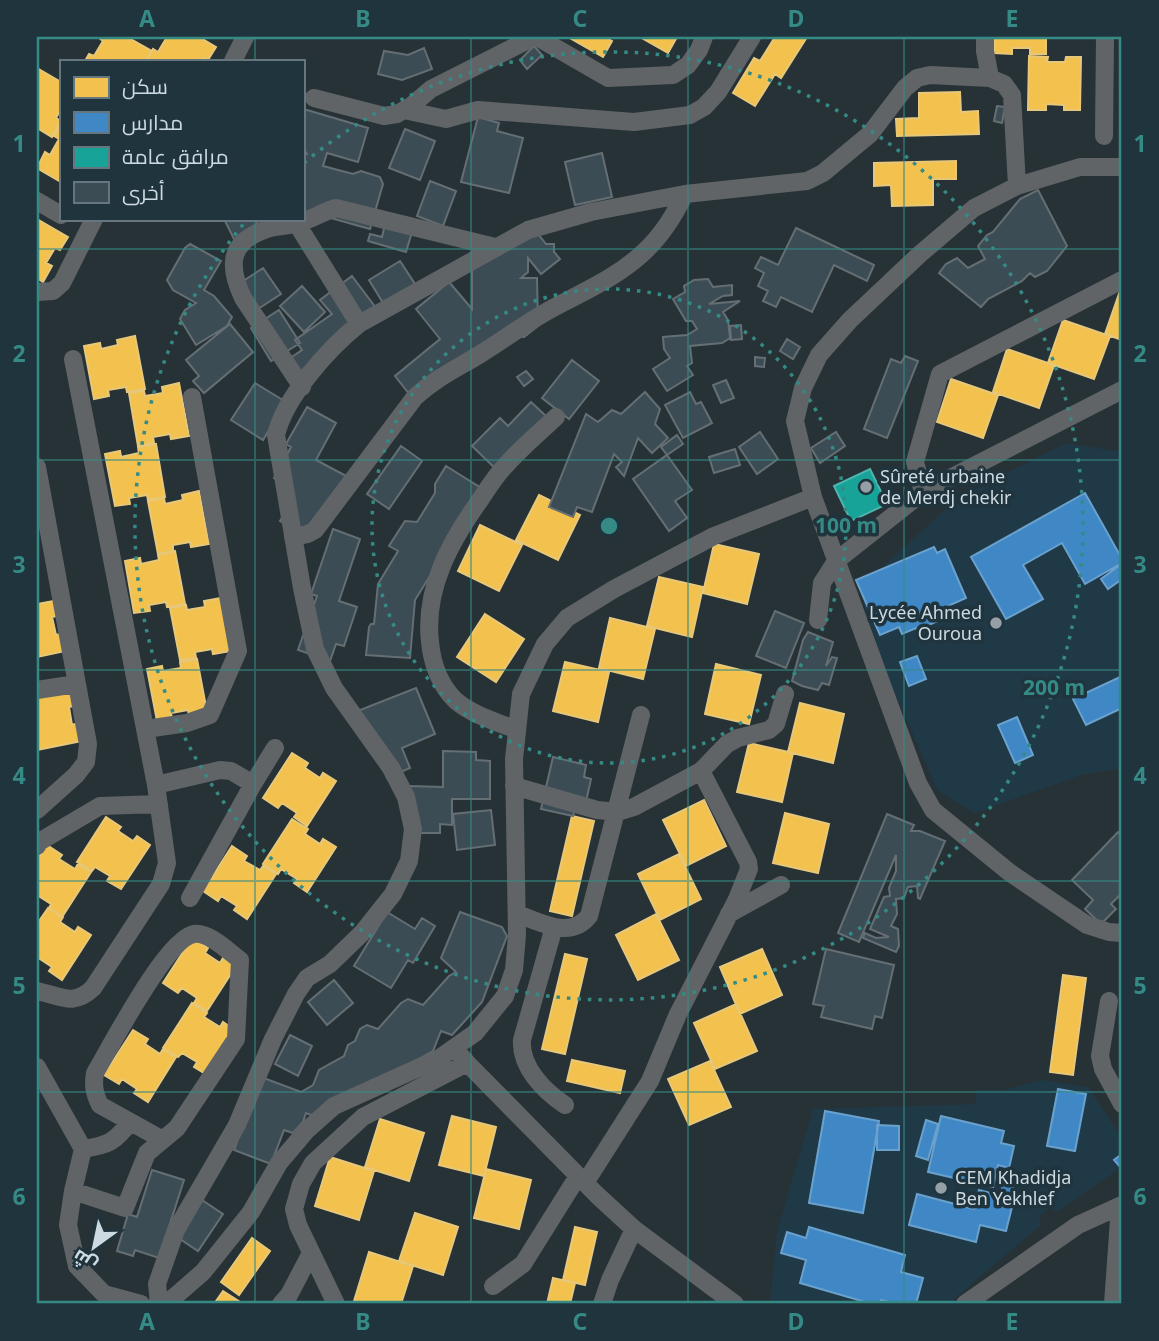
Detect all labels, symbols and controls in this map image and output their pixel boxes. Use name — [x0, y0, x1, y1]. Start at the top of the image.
text: A — [139, 2, 155, 34]
text: B — [355, 2, 371, 34]
text: C — [573, 2, 588, 34]
text: D — [788, 2, 804, 34]
text: E — [1006, 2, 1018, 34]
legend — [60, 60, 304, 220]
text: سكن — [122, 72, 168, 100]
text: مدارس — [122, 108, 183, 136]
text: 1 — [12, 127, 26, 159]
text: 1 — [1133, 127, 1147, 159]
text: مرافق عامة — [122, 142, 229, 170]
text: أخرى — [122, 178, 164, 206]
text: 2 — [12, 337, 26, 369]
text: 2 — [1133, 337, 1147, 369]
place label: Sûreté urbaine de Merdj chekir — [880, 464, 1012, 509]
marker: Sûreté urbaine de Merdj chekir — [858, 479, 874, 495]
text: 100 m — [815, 511, 877, 539]
centre of rings — [597, 514, 621, 538]
text: 3 — [12, 548, 26, 580]
text: 3 — [1133, 548, 1147, 580]
place label: Lycée Ahmed Ouroua — [869, 600, 982, 645]
marker: Lycée Ahmed Ouroua — [988, 615, 1004, 631]
text: 200 m — [1023, 673, 1085, 701]
text: 4 — [12, 759, 26, 791]
text: 4 — [1133, 759, 1147, 791]
text: 5 — [12, 969, 26, 1001]
text: 5 — [1133, 969, 1147, 1001]
place label: CEM Khadidja Ben Yekhlef — [955, 1165, 1071, 1210]
text: 6 — [12, 1180, 26, 1212]
marker: CEM Khadidja Ben Yekhlef — [933, 1180, 949, 1196]
text: 6 — [1133, 1180, 1147, 1212]
north arrow — [60, 1212, 130, 1282]
text: ش — [67, 1244, 102, 1279]
text: A — [139, 1305, 155, 1337]
text: B — [355, 1305, 371, 1337]
text: C — [573, 1305, 588, 1337]
text: D — [788, 1305, 804, 1337]
text: E — [1006, 1305, 1018, 1337]

